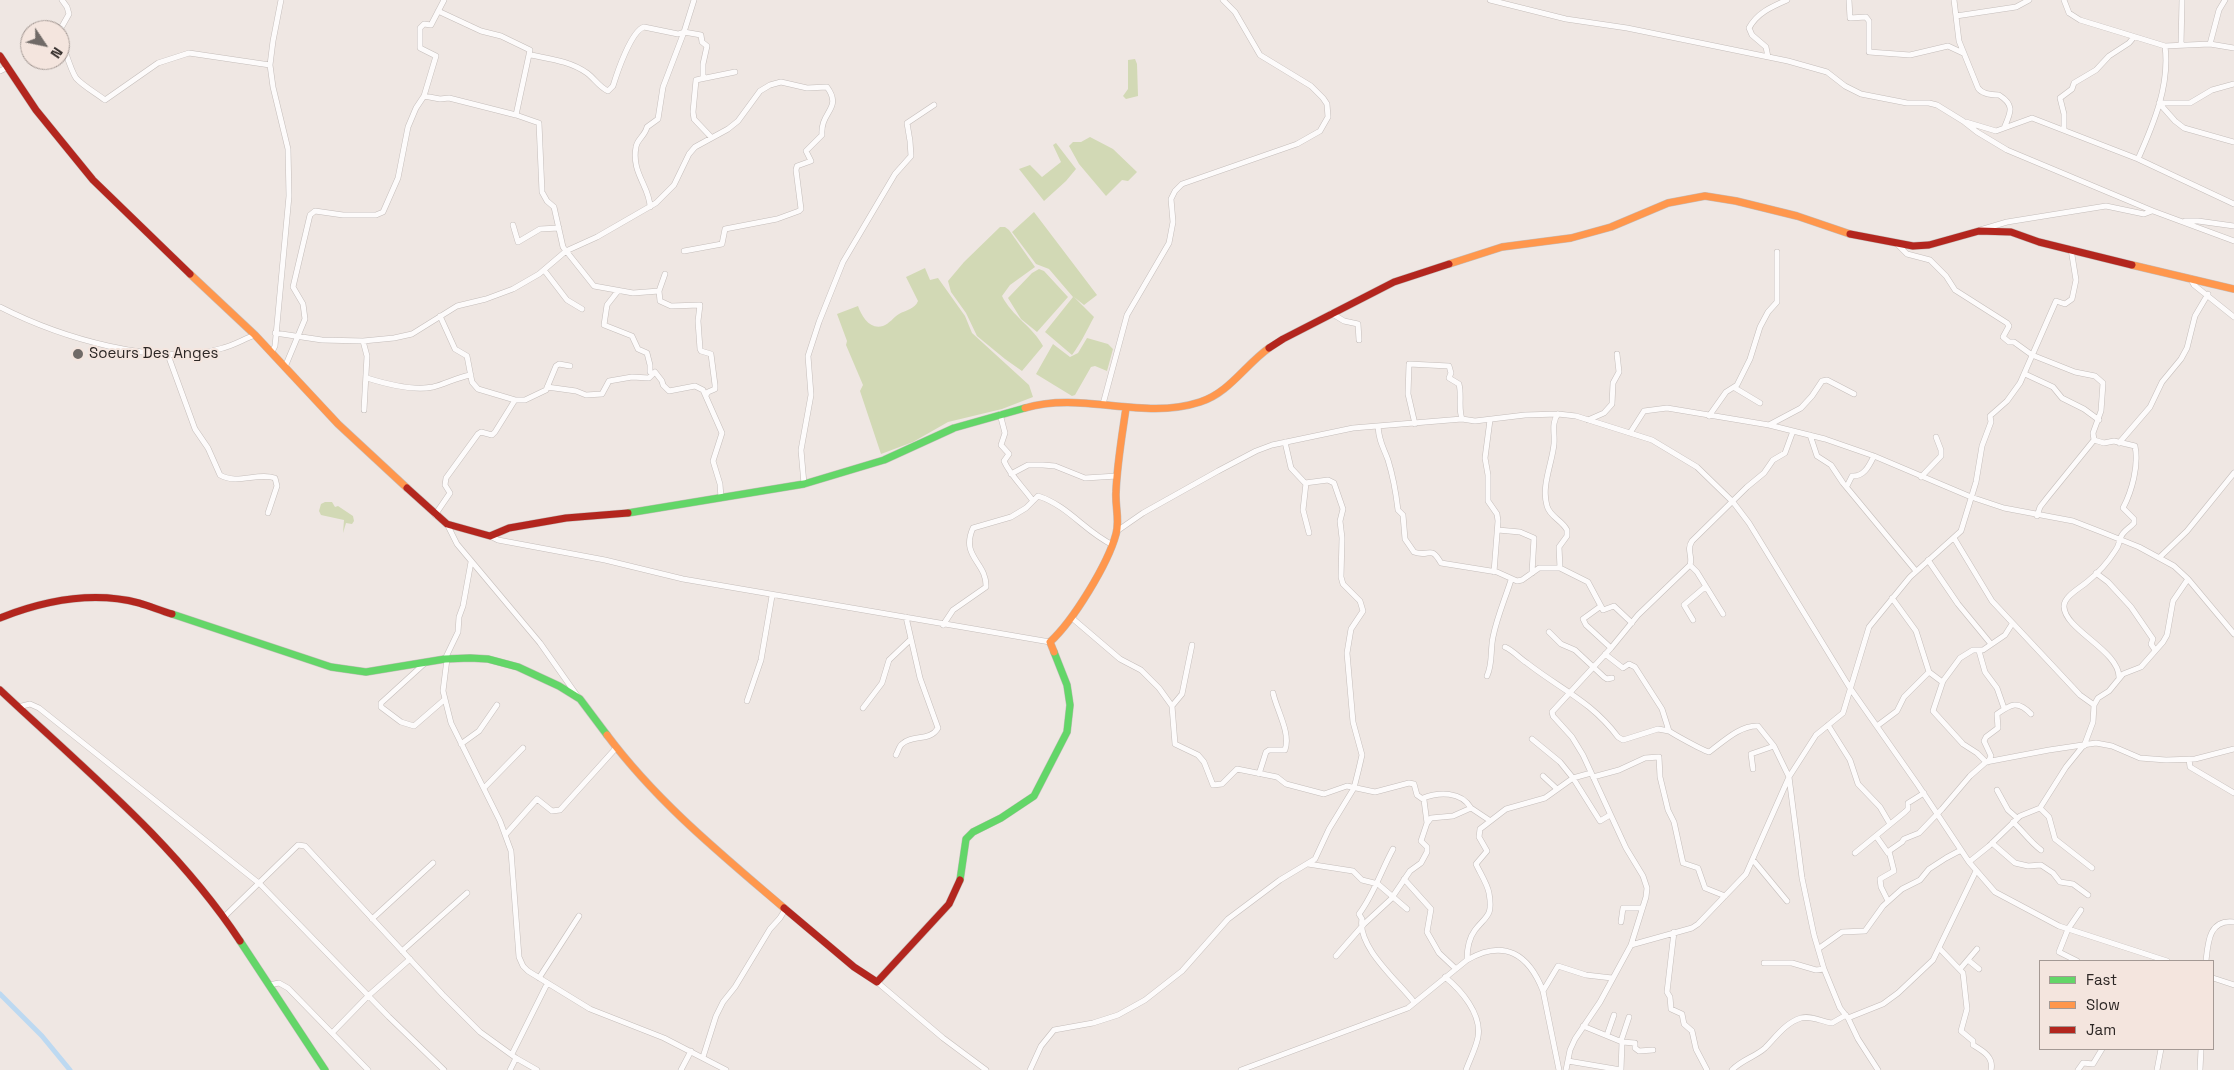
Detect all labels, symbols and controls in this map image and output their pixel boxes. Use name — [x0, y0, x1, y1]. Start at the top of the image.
north arrow — [20, 20, 70, 70]
text: N — [47, 44, 67, 62]
place label: Soeurs Des Anges — [89, 345, 218, 363]
marker: Soeurs Des Anges — [71, 347, 85, 361]
legend — [2039, 960, 2214, 1050]
text: Fast — [2086, 970, 2117, 989]
text: Slow — [2086, 995, 2120, 1014]
text: Jam — [2086, 1020, 2116, 1039]

